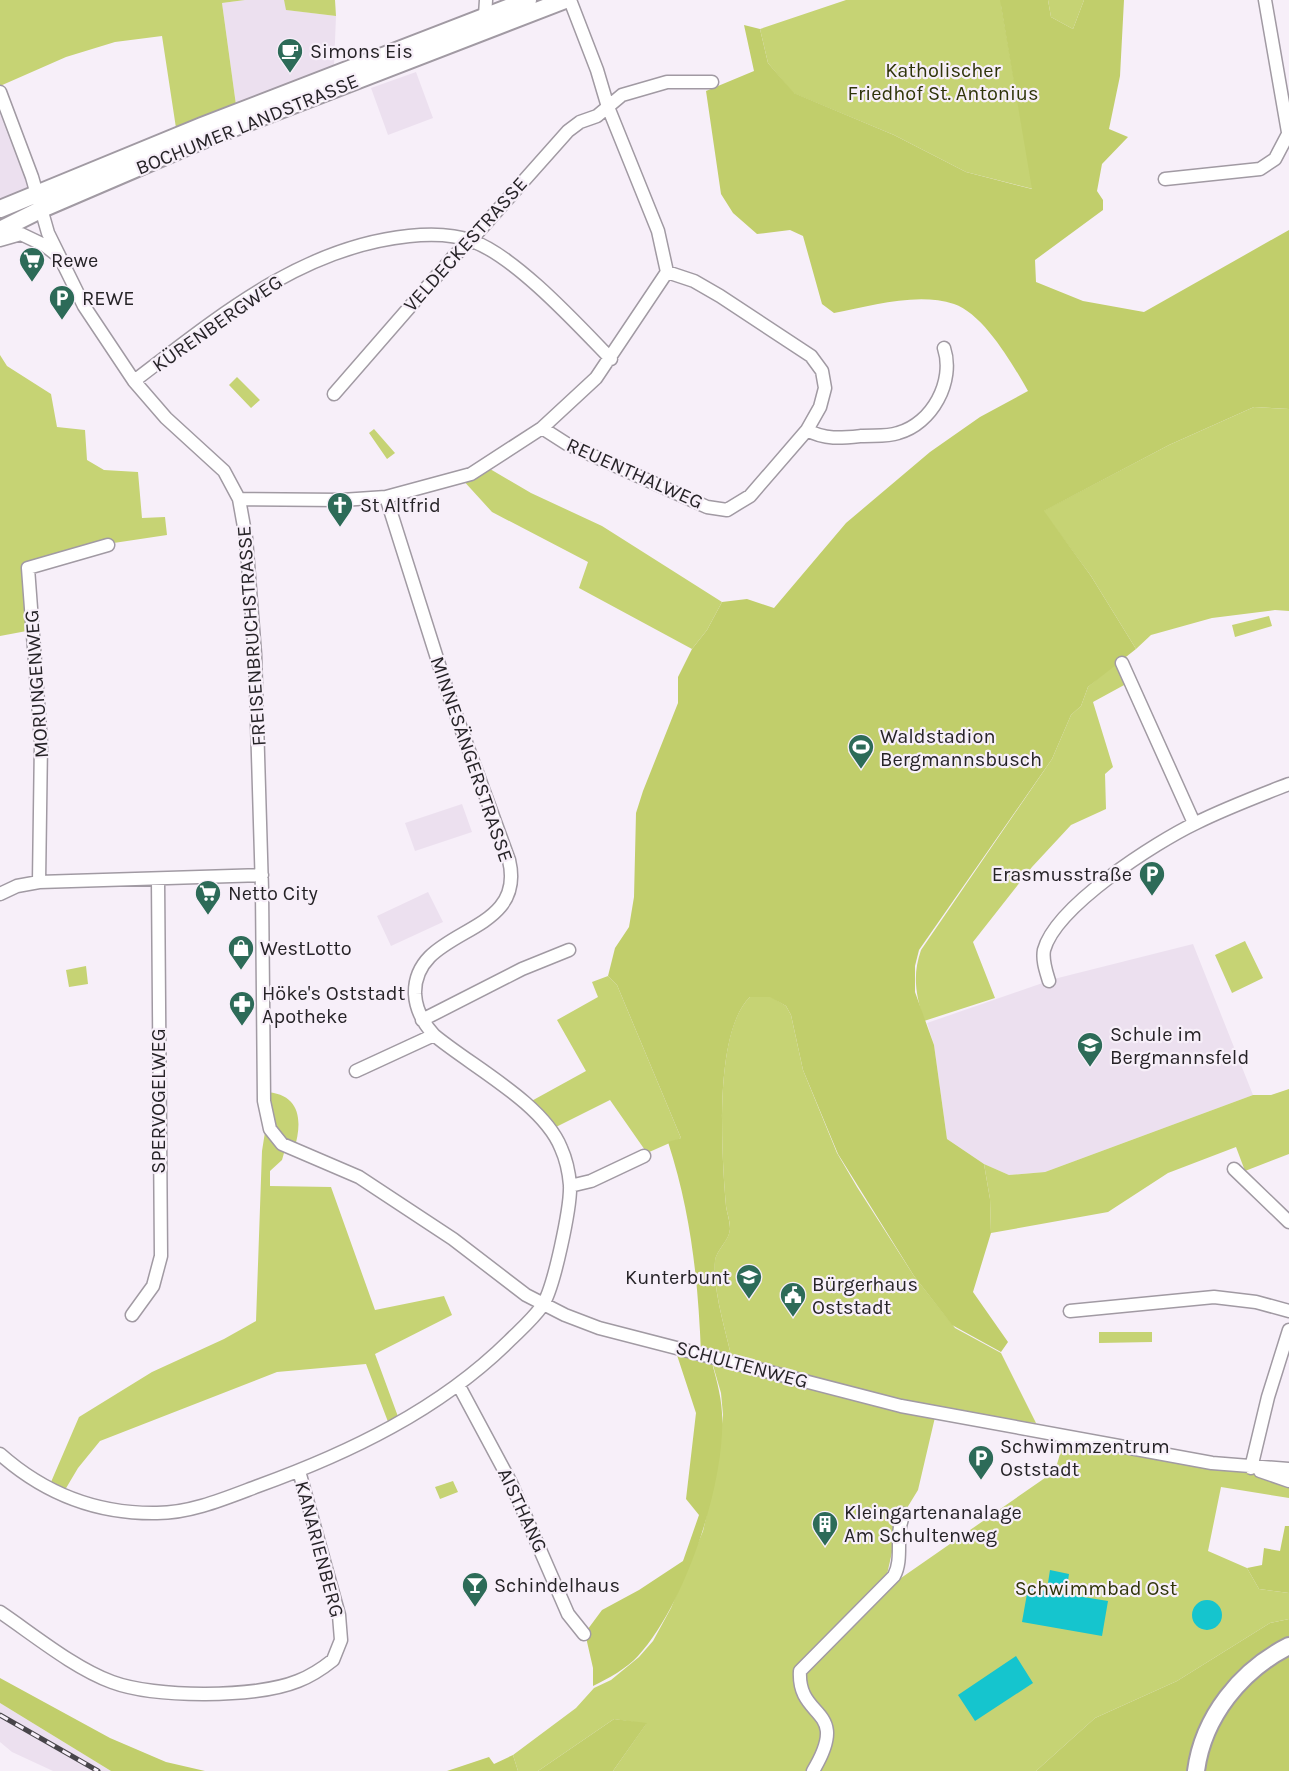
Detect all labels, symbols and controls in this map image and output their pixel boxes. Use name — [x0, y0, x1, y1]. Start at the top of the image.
cafe icon: Simons Eis — [275, 36, 305, 74]
place label: Simons Eis — [310, 40, 413, 63]
park label: Katholischer Friedhof St. Antonius — [848, 59, 1038, 105]
street label: BOCHUMER LANDSTRASSE — [132, 69, 362, 180]
street label: VELDECKESTRASSE — [399, 172, 532, 316]
supermarket icon: Rewe — [17, 245, 47, 283]
place label: Rewe — [51, 249, 98, 272]
street label: KÜRENBERGWEG — [148, 270, 287, 377]
parking icon: REWE — [47, 283, 77, 321]
place label: REWE — [82, 287, 135, 310]
street label: REUENTHALWEG — [563, 433, 707, 514]
church icon: St Altfrid — [325, 490, 355, 528]
place label: St Altfrid — [360, 494, 441, 517]
street label: FREISENBRUCHSTRASSE — [232, 525, 271, 747]
street label: MORUNGENWEG — [20, 609, 53, 759]
street label: MINNESÄNGERSTRASSE — [425, 653, 518, 865]
place label: Waldstadion Bergmannsbusch — [880, 725, 1042, 771]
sports icon: Waldstadion Bergmannsbusch — [846, 732, 876, 770]
parking icon: Erasmusstraße — [1137, 859, 1167, 897]
place label: Erasmusstraße — [992, 863, 1132, 886]
supermarket icon: Netto City — [193, 878, 223, 916]
place label: Netto City — [228, 882, 318, 905]
shop icon: WestLotto — [226, 933, 256, 971]
place label: WestLotto — [260, 937, 352, 960]
place label: Höke's Oststadt Apotheke — [262, 982, 406, 1028]
pharmacy icon: Höke's Oststadt Apotheke — [227, 989, 257, 1027]
place label: Schule im Bergmannsfeld — [1110, 1023, 1249, 1069]
street label: SPERVOGELWEG — [147, 1028, 170, 1174]
school or university icon: Schule im Bergmannsfeld — [1075, 1030, 1105, 1068]
school or university icon: Kunterbunt — [734, 1262, 764, 1300]
place label: Kunterbunt — [625, 1266, 730, 1289]
place label: Bürgerhaus Oststadt — [812, 1273, 918, 1319]
public building icon: Bürgerhaus Oststadt — [778, 1280, 808, 1318]
street label: SCHULTENWEG — [673, 1336, 811, 1393]
place label: Schwimmzentrum Oststadt — [1000, 1435, 1170, 1481]
parking icon: Schwimmzentrum Oststadt — [966, 1443, 996, 1481]
street label: AISTHANG — [493, 1464, 552, 1556]
street label: KANARIENBERG — [290, 1478, 349, 1620]
place label: Kleingartenanalage Am Schultenweg — [844, 1501, 1022, 1547]
building icon: Kleingartenanalage Am Schultenweg — [810, 1509, 840, 1547]
bar icon: Schindelhaus — [460, 1570, 490, 1608]
place label: Schindelhaus — [494, 1574, 620, 1597]
park label: Schwimmbad Ost — [1015, 1577, 1178, 1600]

